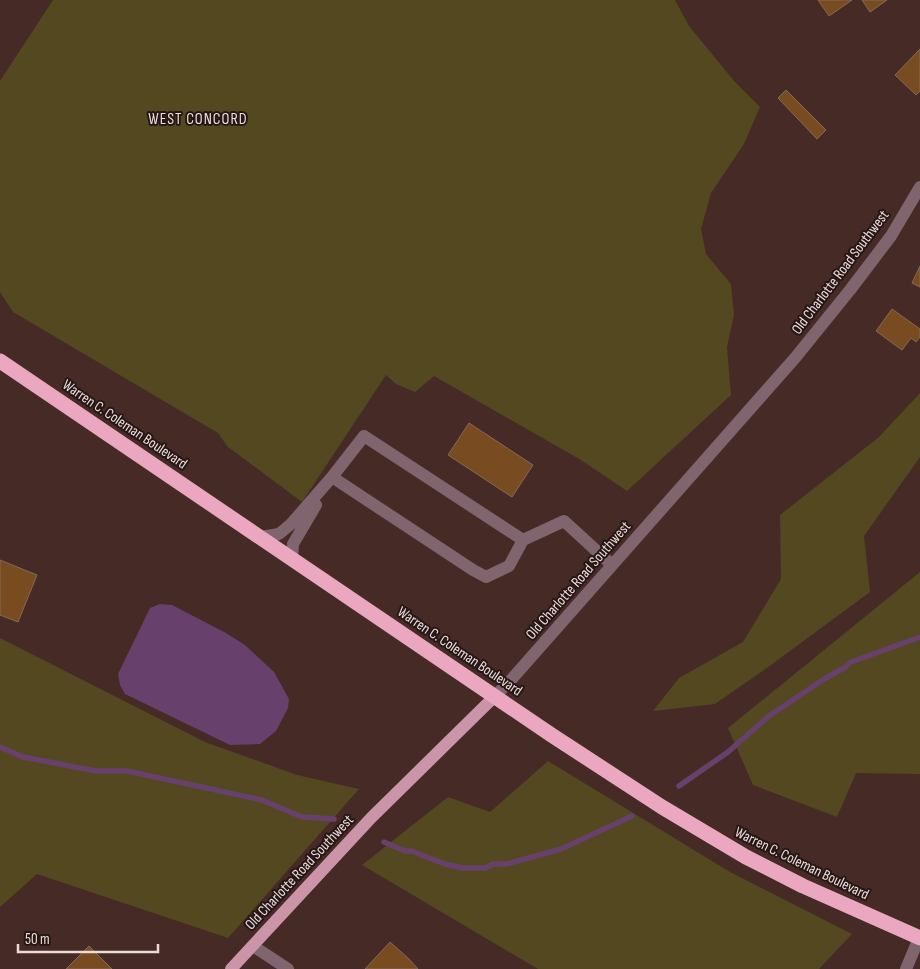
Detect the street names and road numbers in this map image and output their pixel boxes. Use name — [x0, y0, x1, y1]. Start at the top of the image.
street label: Old Charlotte Road Southwest — [787, 206, 894, 338]
street label: Warren C. Coleman Boulevard — [59, 376, 191, 473]
street label: Old Charlotte Road Southwest — [522, 517, 635, 643]
street label: Warren C. Coleman Boulevard — [394, 603, 526, 700]
street label: Old Charlotte Road Southwest — [241, 810, 358, 934]
street label: Warren C. Coleman Boulevard — [732, 823, 872, 904]

